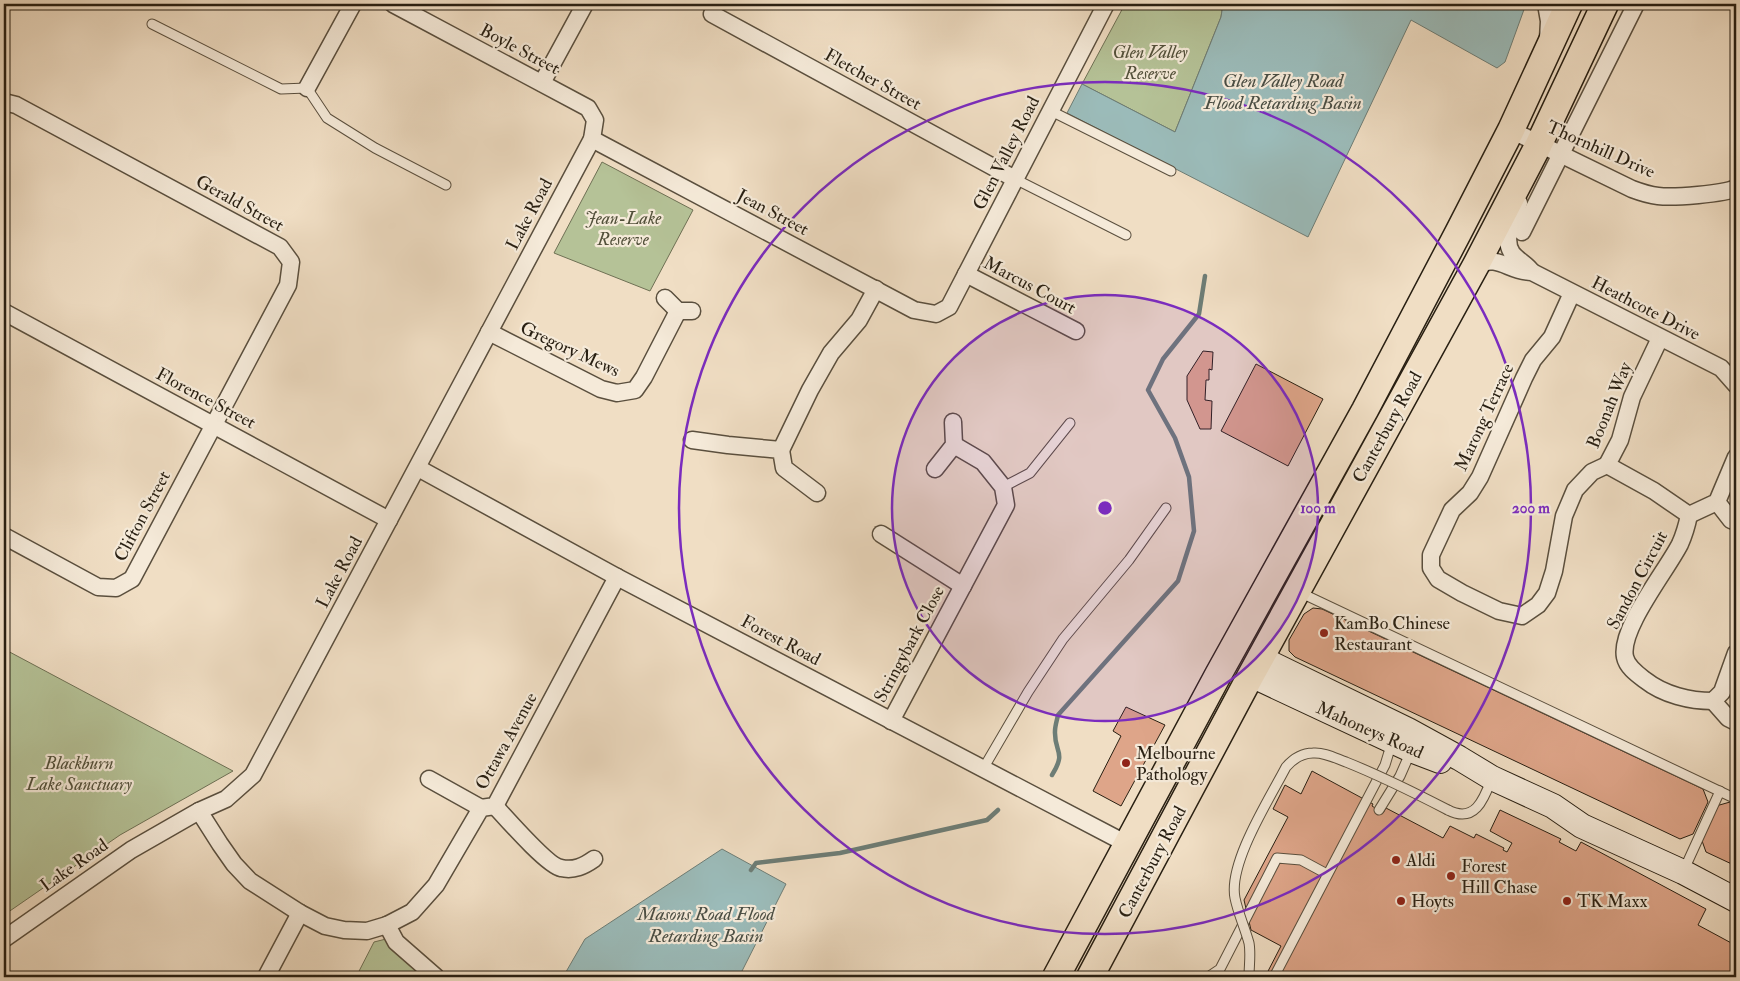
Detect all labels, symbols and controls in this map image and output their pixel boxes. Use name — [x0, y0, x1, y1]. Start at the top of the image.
street label: Boyle Street — [476, 19, 564, 80]
park label: Glen Valley Reserve — [1112, 41, 1188, 85]
street label: Fletcher Street — [820, 43, 925, 116]
water label: Glen Valley Road Flood Retarding Basin — [1203, 69, 1362, 115]
street label: Glen Valley Road — [968, 92, 1045, 214]
street label: Thornhill Drive — [1543, 115, 1659, 184]
street label: Gerald Street — [192, 170, 288, 237]
street label: Lake Road — [501, 174, 558, 254]
street label: Jean Street — [732, 183, 813, 241]
park label: Jean-Lake Reserve — [585, 207, 662, 251]
street label: Marcus Court — [980, 251, 1080, 320]
street label: Heathcote Drive — [1588, 271, 1704, 346]
street label: Gregory Mews — [516, 316, 623, 383]
street label: Boonah Way — [1582, 358, 1638, 452]
street label: Marong Terrace — [1449, 359, 1520, 475]
street label: Florence Street — [152, 362, 260, 434]
street label: Canterbury Road — [1347, 367, 1428, 487]
street label: Clifton Street — [109, 467, 176, 565]
centre of rings — [1096, 499, 1114, 517]
text: 100 m — [1300, 499, 1336, 518]
text: 200 m — [1512, 499, 1550, 518]
street label: Sandon Circuit — [1602, 527, 1673, 634]
street label: Lake Road — [311, 532, 368, 612]
street label: Stringybark Close — [869, 582, 950, 707]
street label: Forest Road — [737, 610, 825, 671]
place label: KamBo Chinese Restaurant — [1334, 612, 1451, 656]
marker: KamBo Chinese Restaurant — [1318, 627, 1330, 639]
street label: Ottawa Avenue — [470, 688, 543, 794]
street label: Mahoneys Road — [1313, 697, 1427, 764]
place label: Melbourne Pathology — [1136, 742, 1216, 786]
park label: Blackburn Lake Sanctuary — [25, 752, 133, 796]
marker: Melbourne Pathology — [1120, 757, 1132, 769]
street label: Canterbury Road — [1113, 802, 1192, 922]
street label: Lake Road — [36, 834, 113, 897]
place label: Aldi — [1405, 849, 1436, 872]
marker: Aldi — [1390, 854, 1402, 866]
place label: Forest Hill Chase — [1461, 855, 1538, 899]
marker: Forest Hill Chase — [1445, 870, 1457, 882]
place label: Hoyts — [1411, 890, 1454, 913]
place label: TK Maxx — [1577, 890, 1647, 913]
marker: Hoyts — [1395, 895, 1407, 907]
marker: TK Maxx — [1561, 895, 1573, 907]
water label: Masons Road Flood Retarding Basin — [636, 902, 776, 948]

